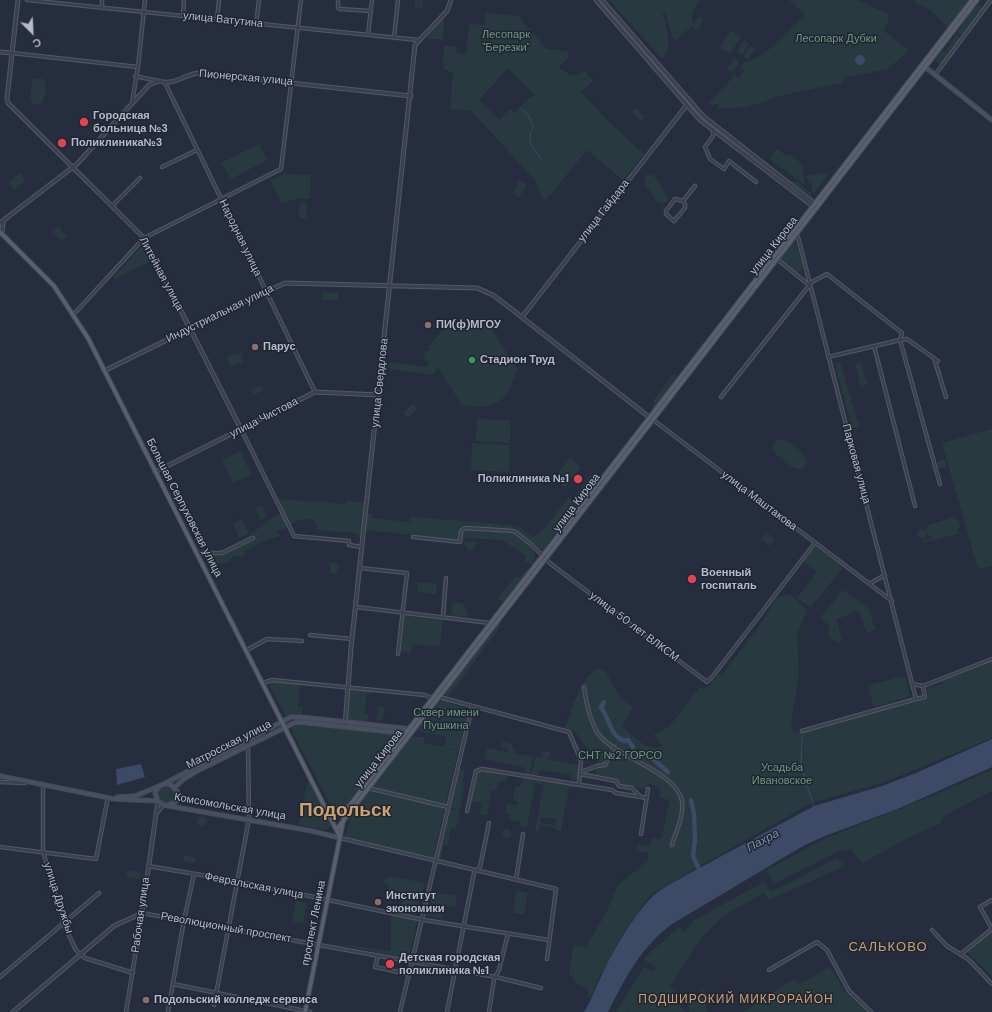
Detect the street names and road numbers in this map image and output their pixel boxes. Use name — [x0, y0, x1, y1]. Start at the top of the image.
street label: улица Ватутина — [182, 9, 264, 31]
street label: Пионерская улица — [198, 67, 294, 89]
street label: улица Гайдара — [576, 177, 632, 245]
street label: Народная улица — [216, 197, 264, 279]
street label: улица Кирова — [747, 214, 801, 278]
street label: Литейная улица — [136, 235, 186, 313]
street label: Индустриальная улица — [164, 282, 276, 346]
street label: улица Свердлова — [369, 338, 391, 428]
street label: улица Чистова — [228, 395, 300, 441]
street label: Парковая улица — [839, 423, 873, 505]
street label: Большая Серпуховская улица — [143, 437, 225, 579]
street label: улица Маштакова — [719, 468, 799, 534]
street label: улица Кирова — [551, 471, 603, 535]
street label: улица 50 лет ВЛКСМ — [587, 589, 681, 665]
street label: Матросская улица — [184, 718, 274, 772]
street label: улица Кирова — [352, 727, 406, 791]
street label: Комсомольская улица — [173, 791, 287, 823]
street label: улица Дружбы — [40, 861, 76, 935]
street label: Февральская улица — [203, 870, 305, 902]
street label: Рабочая улица — [129, 876, 153, 954]
street label: проспект Ленина — [299, 879, 329, 967]
street label: Революционный проспект — [160, 910, 292, 946]

